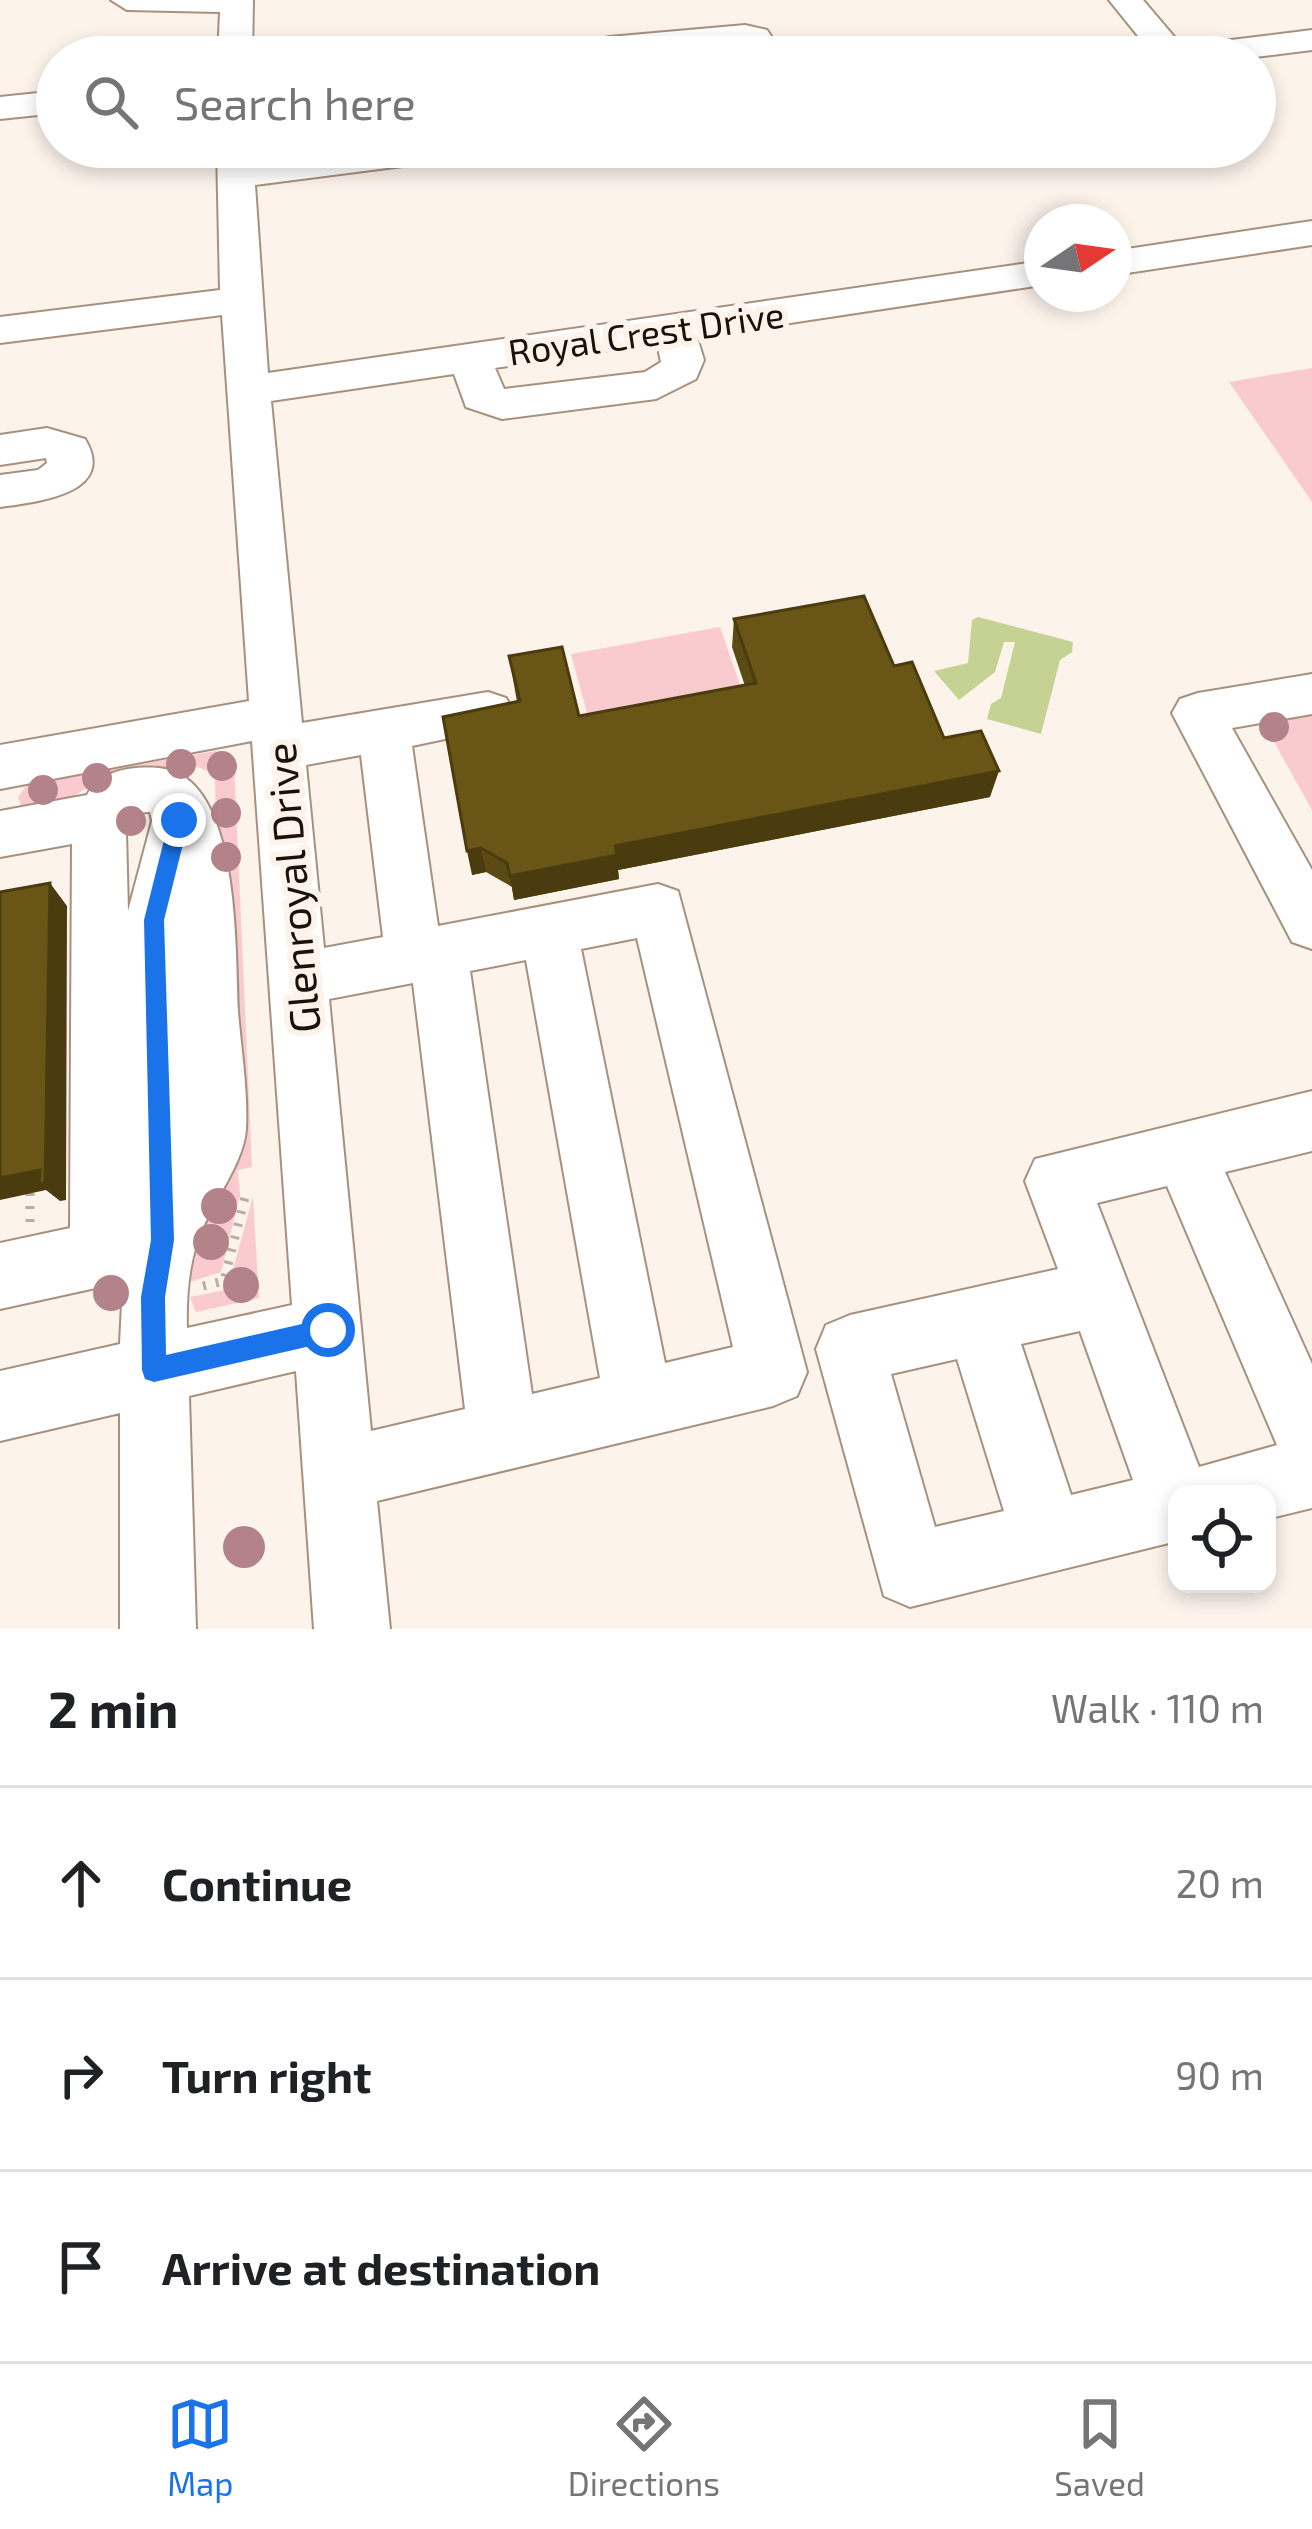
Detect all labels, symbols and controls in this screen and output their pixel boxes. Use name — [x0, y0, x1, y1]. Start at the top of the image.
search box — [36, 36, 1276, 168]
icon: search — [78, 69, 144, 135]
text: Search here — [174, 75, 416, 129]
north arrow — [1024, 204, 1132, 312]
street label: Royal Crest Drive — [505, 291, 787, 373]
street label: Glenroyal Drive — [253, 741, 329, 1035]
route end — [152, 793, 206, 847]
route start — [301, 1303, 355, 1357]
map controls — [1168, 1485, 1276, 1593]
button: locate — [1168, 1485, 1276, 1593]
text: 2 min — [48, 1677, 178, 1738]
text: Walk · 110 m — [1051, 1684, 1264, 1731]
icon: ahead — [48, 1850, 114, 1916]
text: Continue — [162, 1856, 352, 1910]
text: 20 m — [1176, 1859, 1264, 1906]
icon: right — [48, 2042, 114, 2108]
text: Turn right — [162, 2048, 371, 2102]
text: 90 m — [1175, 2051, 1264, 2098]
icon: arrive — [48, 2234, 114, 2300]
text: Arrive at destination — [162, 2240, 600, 2294]
tab: Map — [167, 2391, 233, 2503]
tab: Directions — [568, 2391, 720, 2503]
tab: Saved — [1054, 2391, 1145, 2503]

